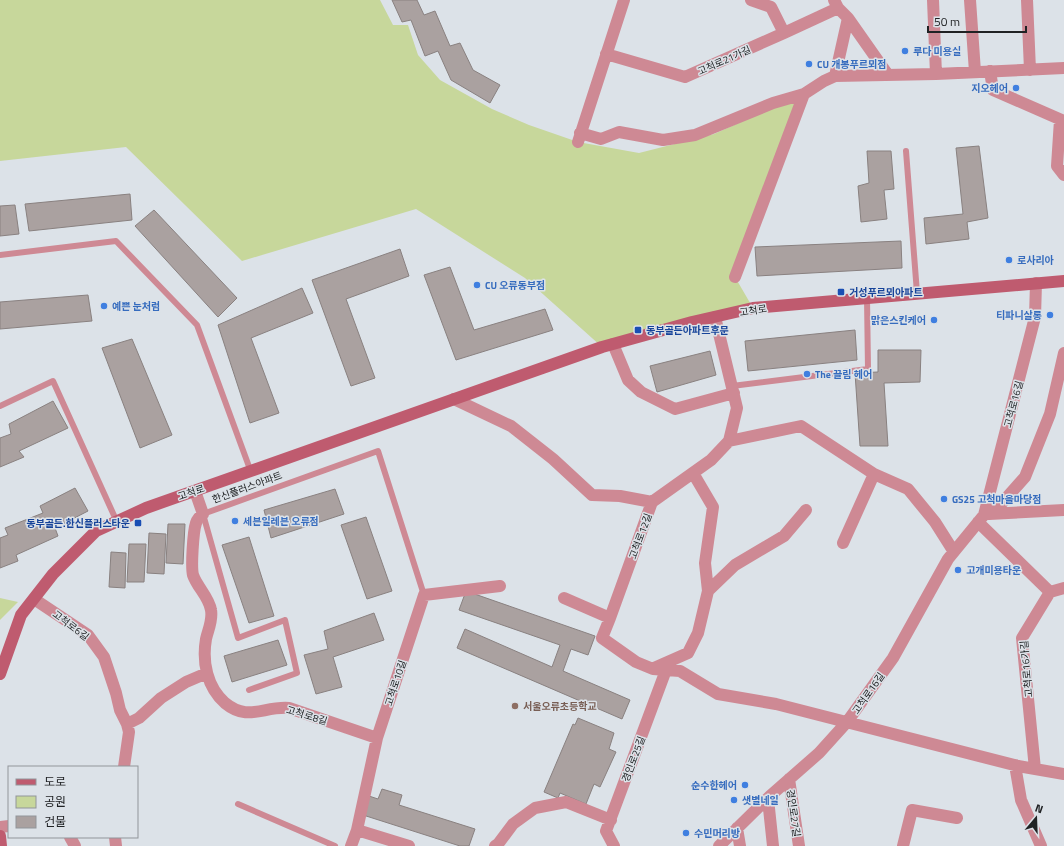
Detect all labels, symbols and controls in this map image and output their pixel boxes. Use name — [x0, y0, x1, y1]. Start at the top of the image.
scale bar — [928, 8, 1026, 34]
text: 50 m — [934, 12, 960, 31]
street label: 고척로21가길 — [695, 42, 753, 79]
place label: 루다 미용실 — [913, 44, 961, 59]
marker: 루다 미용실 — [900, 46, 910, 56]
place label: CU 개봉푸르뫼점 — [817, 57, 886, 72]
marker: CU 개봉푸르뫼점 — [804, 59, 814, 69]
place label: 지오헤어 — [971, 81, 1008, 96]
marker: 지오헤어 — [1011, 83, 1021, 93]
place label: 로사리아 — [1017, 253, 1055, 268]
marker: 로사리아 — [1004, 255, 1014, 265]
place label: CU 오류동부점 — [485, 278, 545, 293]
marker: CU 오류동부점 — [472, 280, 482, 290]
place label: 거성푸르뫼아파트 — [849, 285, 923, 300]
marker: 거성푸르뫼아파트 — [836, 287, 846, 297]
place label: 예쁜 눈처럼 — [112, 299, 160, 314]
marker: 예쁜 눈처럼 — [99, 301, 109, 311]
street label: 고척로 — [738, 301, 768, 320]
place label: 티파니살롱 — [996, 308, 1042, 323]
marker: 티파니살롱 — [1045, 310, 1055, 320]
place label: 맑은스킨케어 — [871, 313, 926, 328]
marker: 맑은스킨케어 — [929, 315, 939, 325]
place label: 동부골든아파트후문 — [646, 323, 729, 338]
marker: 동부골든아파트후문 — [633, 325, 643, 335]
place label: The 끌림 헤어 — [815, 367, 872, 382]
marker: The 끌림 헤어 — [802, 369, 812, 379]
street label: 고척로16길 — [1000, 379, 1027, 429]
street label: 한신플러스아파트 — [210, 468, 284, 507]
street label: 고척로 — [176, 481, 207, 504]
place label: GS25 고척마을마당점 — [952, 492, 1041, 507]
marker: GS25 고척마을마당점 — [939, 494, 949, 504]
street label: 고척로12길 — [625, 511, 656, 561]
place label: 세븐일레븐 오류점 — [243, 514, 319, 529]
place label: 동부골든.한신플러스타운 — [26, 516, 130, 531]
marker: 세븐일레븐 오류점 — [230, 516, 240, 526]
marker: 동부골든.한신플러스타운 — [133, 518, 143, 528]
place label: 고개미용타운 — [966, 563, 1021, 578]
marker: 고개미용타운 — [953, 565, 963, 575]
street label: 고척로6길 — [49, 607, 92, 644]
street label: 고척로16가길 — [1017, 640, 1036, 698]
street label: 고척로10길 — [381, 658, 410, 708]
street label: 고척로16길 — [849, 669, 888, 717]
place label: 서울오류초등학교 — [523, 699, 597, 714]
marker: 서울오류초등학교 — [510, 701, 520, 711]
street label: 고척로8길 — [284, 702, 329, 729]
street label: 경인로25길 — [618, 734, 649, 784]
legend — [8, 766, 138, 838]
text: 도로 — [44, 772, 66, 791]
place label: 순수한헤어 — [691, 778, 737, 793]
marker: 순수한헤어 — [740, 780, 750, 790]
street label: 경인로27길 — [783, 788, 804, 838]
text: 공원 — [44, 792, 66, 811]
place label: 샛별네일 — [742, 793, 779, 808]
marker: 샛별네일 — [729, 795, 739, 805]
north arrow — [1016, 798, 1056, 838]
text: N — [1033, 800, 1045, 817]
text: 건물 — [44, 812, 66, 831]
place label: 수민머리방 — [694, 826, 740, 841]
marker: 수민머리방 — [681, 828, 691, 838]

